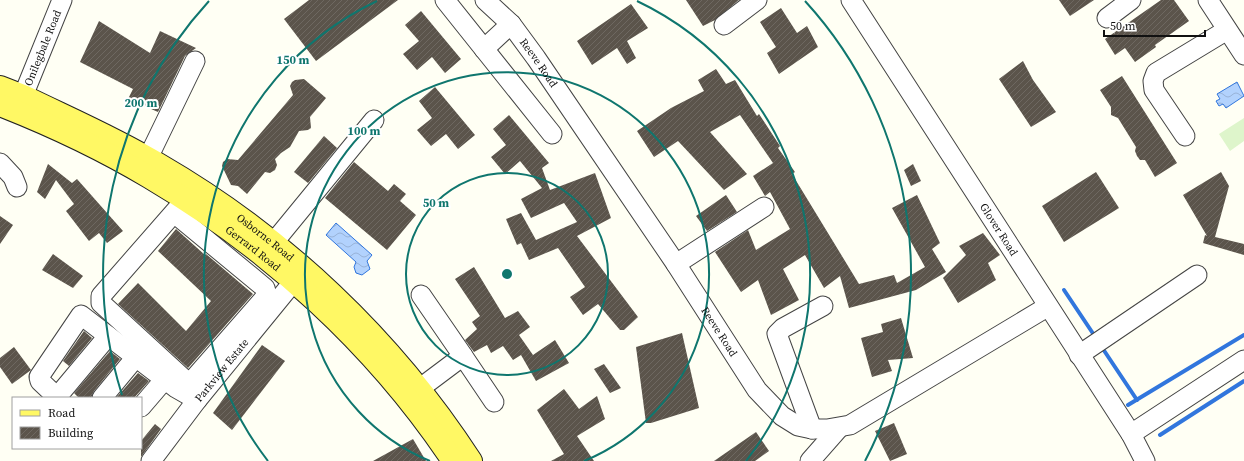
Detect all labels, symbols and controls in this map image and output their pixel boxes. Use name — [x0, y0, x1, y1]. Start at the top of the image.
street label: Onilegbale Road — [20, 7, 65, 88]
scale bar — [1104, 12, 1205, 38]
text: 50 m — [1110, 18, 1136, 34]
street label: Reeve Road — [516, 35, 562, 91]
text: 150 m — [277, 52, 310, 68]
text: 200 m — [125, 95, 158, 111]
text: 100 m — [348, 123, 381, 139]
text: 50 m — [423, 195, 449, 211]
street label: Glover Road — [976, 200, 1022, 259]
street label: Osborne Road — [234, 210, 298, 265]
street label: Gerrard Road — [222, 222, 285, 275]
centre of rings — [500, 267, 514, 281]
street label: Reeve Road — [698, 304, 741, 360]
street label: Parkview Estate — [191, 335, 252, 405]
legend — [12, 397, 142, 449]
text: Road — [48, 405, 75, 421]
text: Building — [48, 425, 93, 441]

